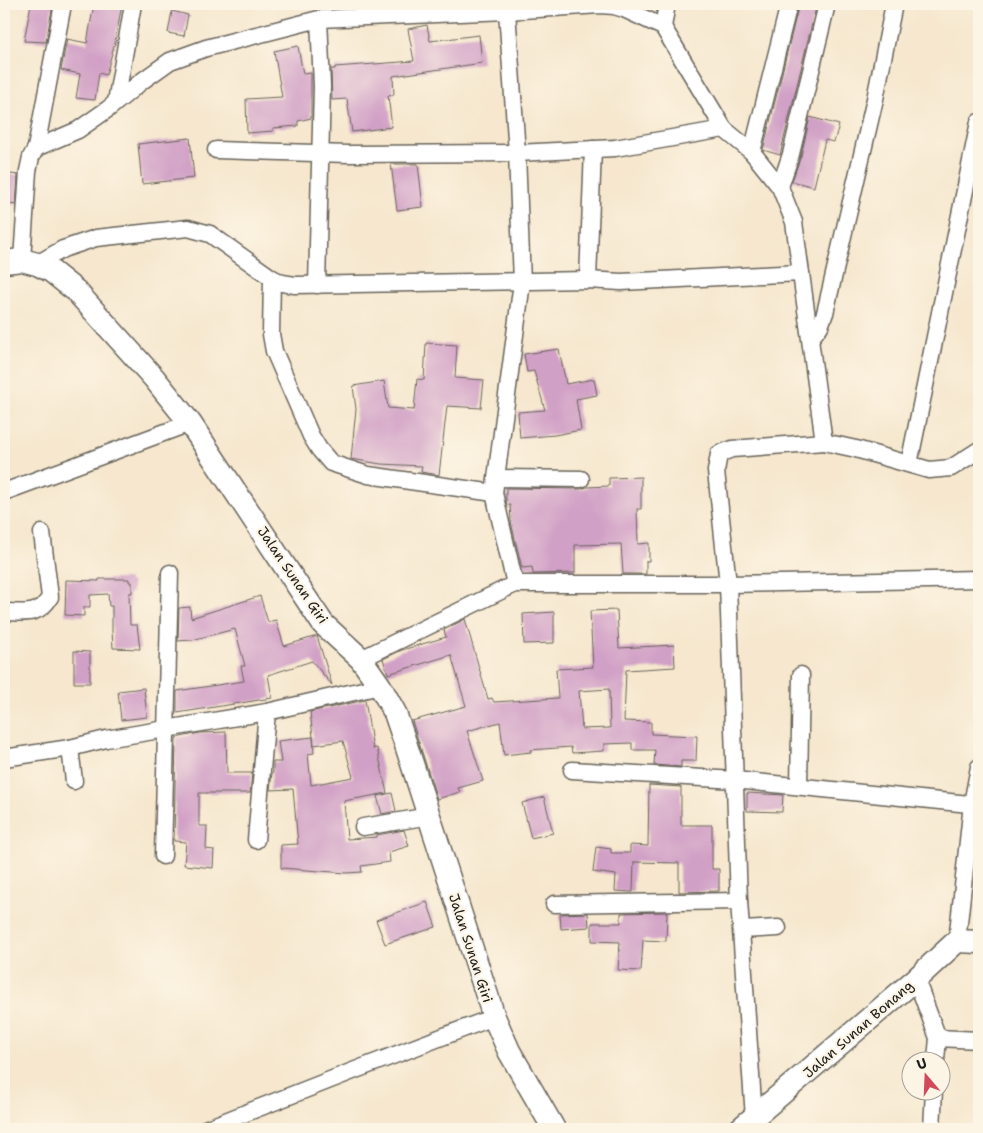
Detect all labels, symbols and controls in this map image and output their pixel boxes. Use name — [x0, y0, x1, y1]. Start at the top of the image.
street label: Jalan Sunan Giri — [254, 523, 332, 627]
street label: Jalan Sunan Giri — [445, 891, 497, 1005]
street label: Jalan Sunan Bonang — [799, 976, 917, 1082]
north arrow — [900, 1050, 950, 1100]
text: U — [914, 1054, 929, 1074]

